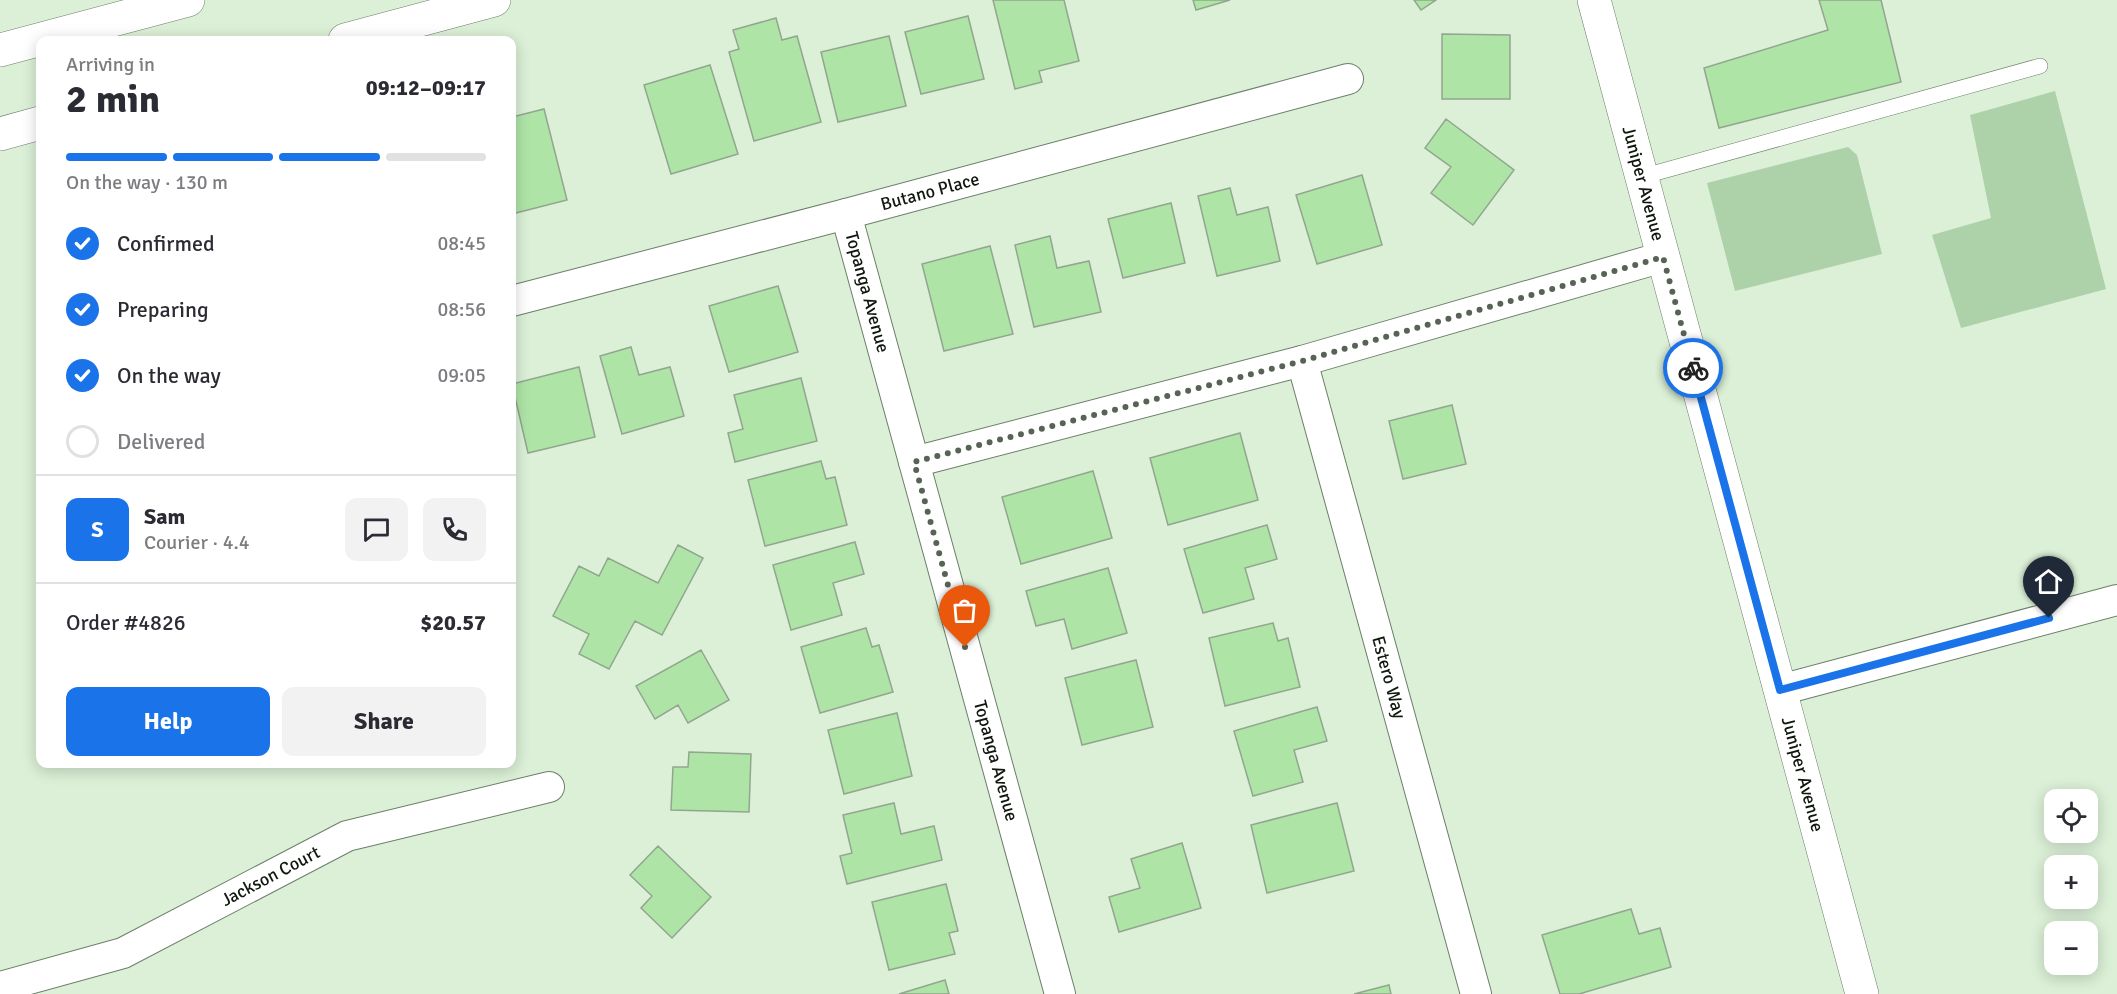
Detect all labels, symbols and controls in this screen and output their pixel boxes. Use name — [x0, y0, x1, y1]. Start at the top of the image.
text: Arriving in — [66, 52, 155, 77]
text: 09:12–09:17 — [366, 74, 486, 101]
text: 2 min — [66, 75, 160, 123]
street label: Juniper Avenue — [1617, 124, 1669, 243]
street label: Butano Place — [878, 168, 982, 215]
text: On the way · 130 m — [66, 170, 228, 195]
icon: check — [66, 227, 99, 260]
street label: Topanga Avenue — [840, 229, 894, 355]
text: Confirmed — [117, 230, 215, 257]
text: 08:45 — [437, 231, 486, 256]
icon: check — [66, 293, 99, 326]
text: Preparing — [117, 296, 209, 323]
text: 08:56 — [437, 297, 486, 322]
courier — [1663, 338, 1723, 398]
icon: bike — [1677, 352, 1710, 385]
icon: check — [66, 359, 99, 392]
text: On the way — [117, 362, 221, 389]
text: 09:05 — [437, 363, 486, 388]
text: Delivered — [117, 428, 205, 455]
button: chat — [345, 498, 408, 561]
button: phone — [423, 498, 486, 561]
text: Sam — [144, 503, 185, 530]
text: S — [91, 516, 104, 543]
text: Courier · 4.4 — [144, 530, 250, 555]
pin — [2023, 556, 2074, 618]
icon: home — [2032, 565, 2065, 598]
pin — [939, 585, 990, 647]
icon: bag — [948, 594, 981, 627]
text: Order #4826 — [66, 609, 186, 636]
text: $20.57 — [420, 609, 486, 636]
street label: Estero Way — [1367, 633, 1411, 722]
button: Help — [66, 687, 270, 756]
button: Share — [282, 687, 486, 756]
street label: Topanga Avenue — [969, 698, 1023, 824]
street label: Juniper Avenue — [1777, 714, 1829, 834]
map controls — [2044, 789, 2098, 975]
button: locate — [2044, 789, 2098, 843]
street label: Jackson Court — [217, 841, 324, 911]
button: + — [2044, 855, 2098, 909]
button: − — [2044, 921, 2098, 975]

